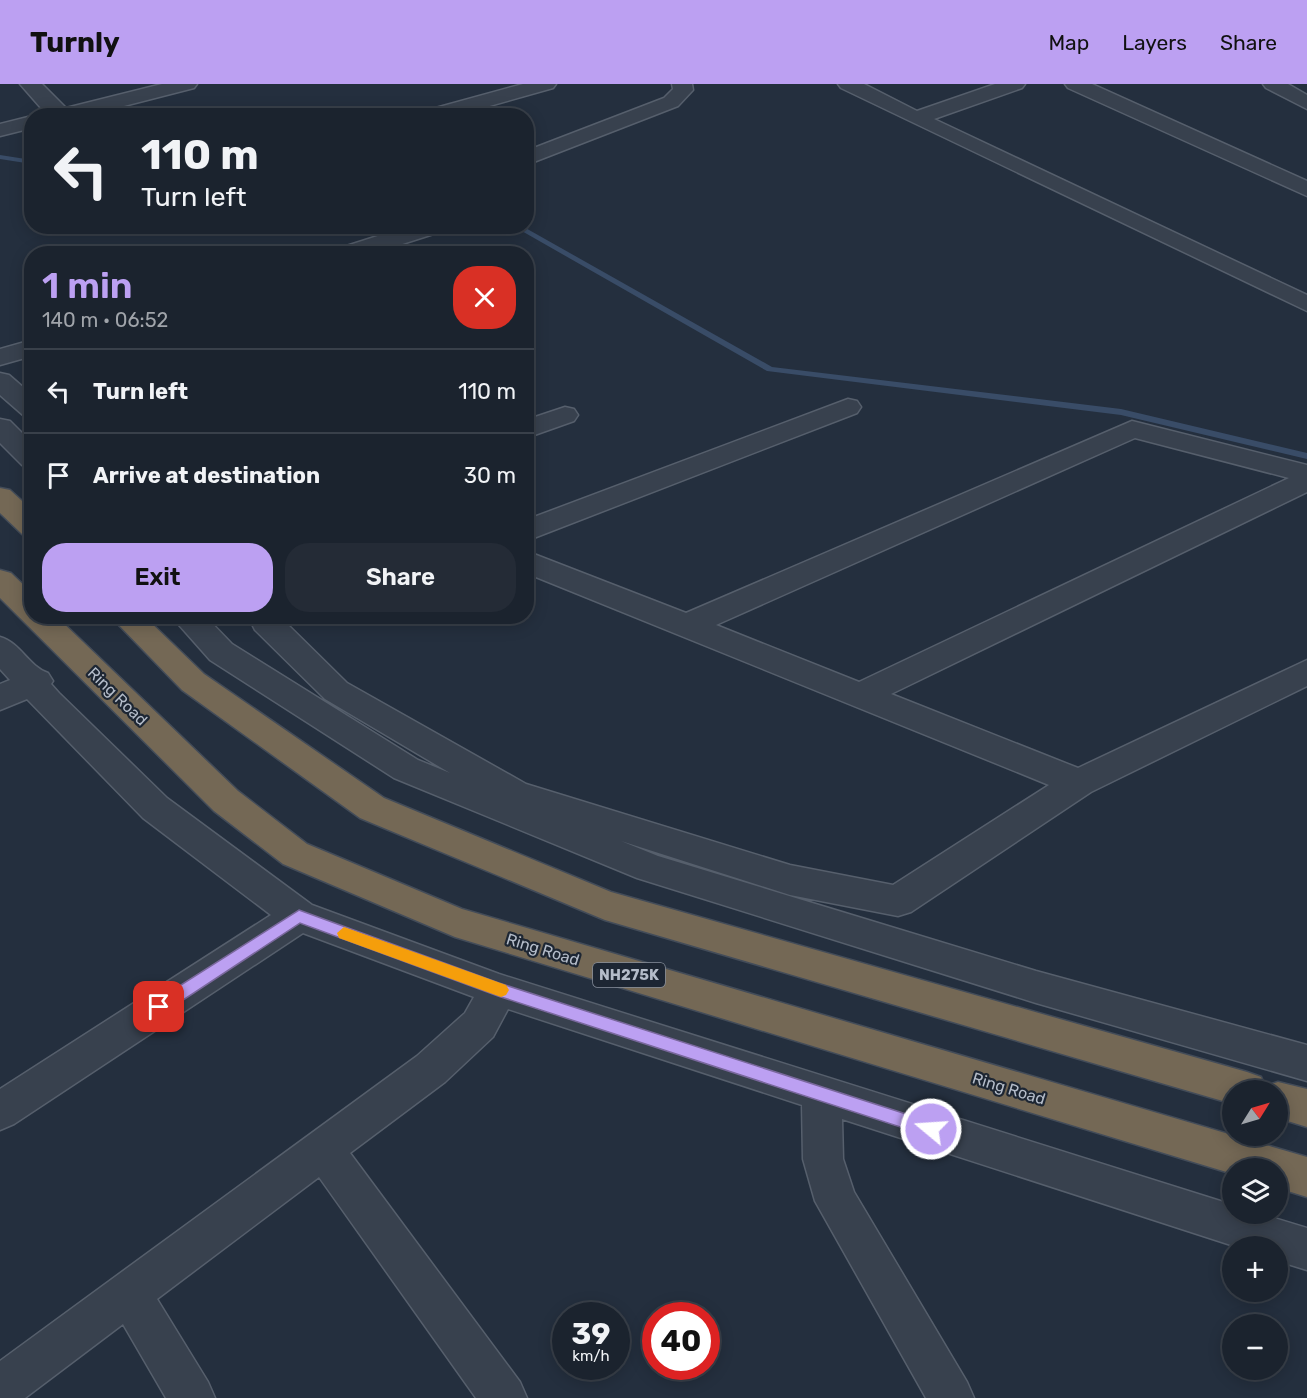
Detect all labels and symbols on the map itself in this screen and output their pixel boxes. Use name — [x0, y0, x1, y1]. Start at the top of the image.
street label: Ring Road — [84, 663, 151, 729]
street label: Ring Road — [504, 929, 582, 970]
road number: NH275K — [593, 963, 665, 987]
pin — [133, 981, 184, 1032]
street label: Ring Road — [970, 1068, 1048, 1109]
north arrow — [1222, 1080, 1288, 1146]
position arrow — [899, 1097, 963, 1161]
speed limit sign: 40 — [642, 1302, 720, 1380]

